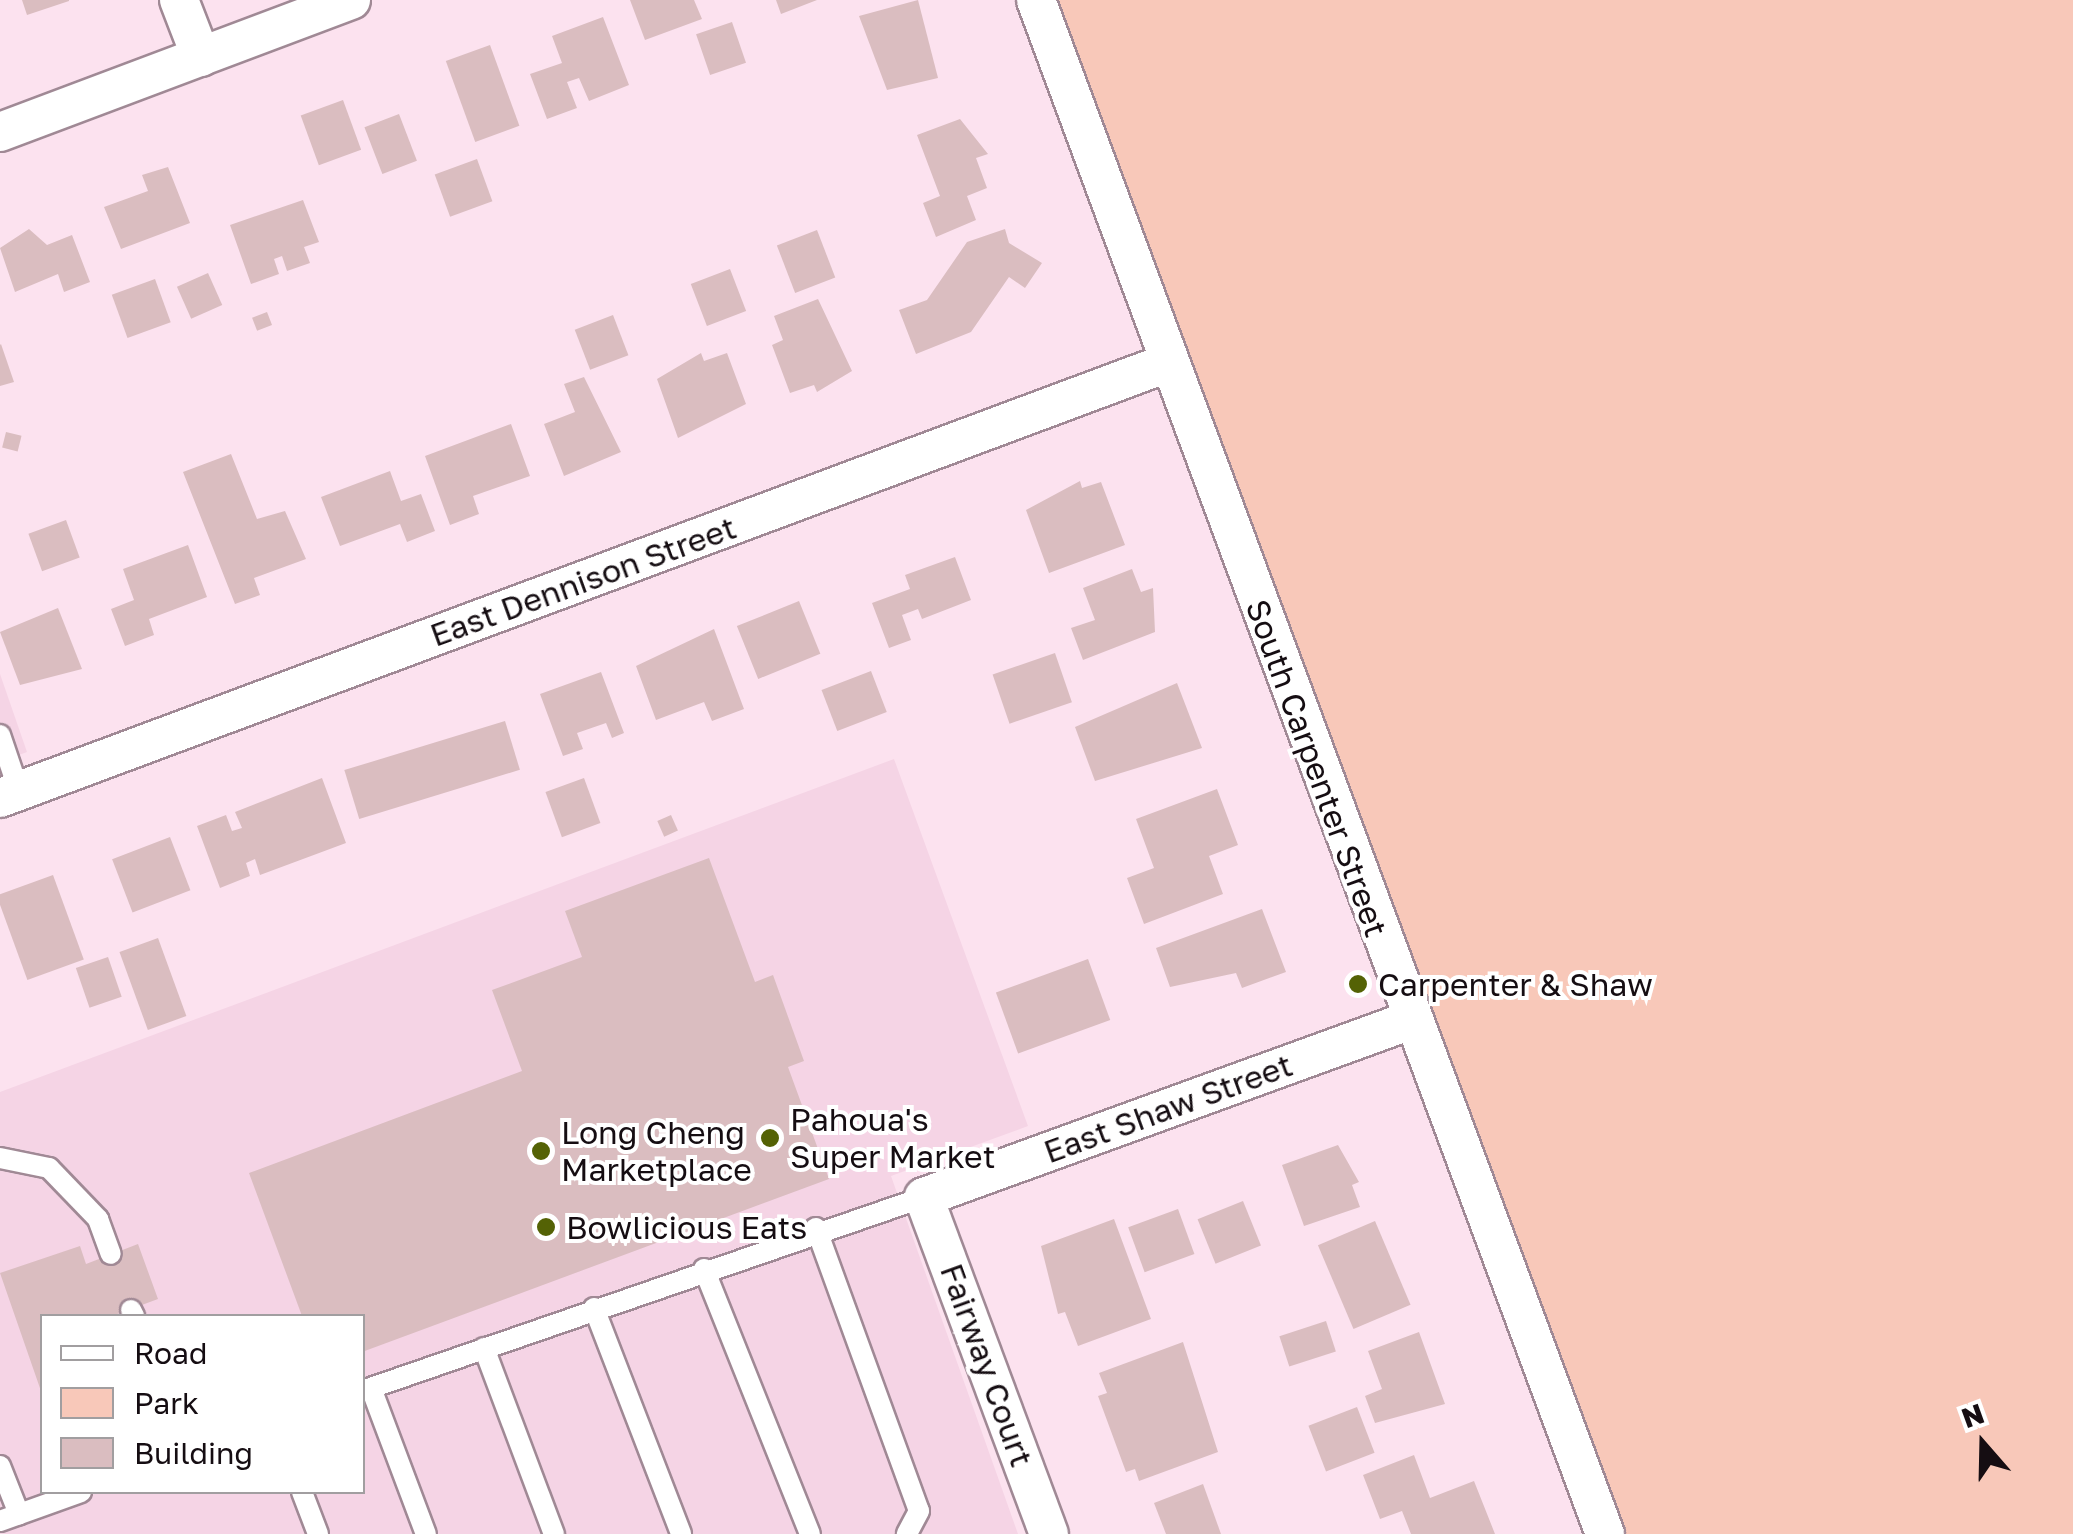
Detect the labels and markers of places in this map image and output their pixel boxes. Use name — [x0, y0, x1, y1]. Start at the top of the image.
place label: Carpenter & Shaw — [1378, 965, 1653, 1003]
marker: Carpenter & Shaw — [1347, 973, 1369, 995]
place label: Pahoua's Super Market — [790, 1101, 995, 1176]
place label: Long Cheng Marketplace — [561, 1114, 752, 1189]
marker: Pahoua's Super Market — [759, 1127, 781, 1149]
marker: Long Cheng Marketplace — [530, 1140, 552, 1162]
place label: Bowlicious Eats — [566, 1208, 807, 1246]
marker: Bowlicious Eats — [535, 1216, 557, 1238]

